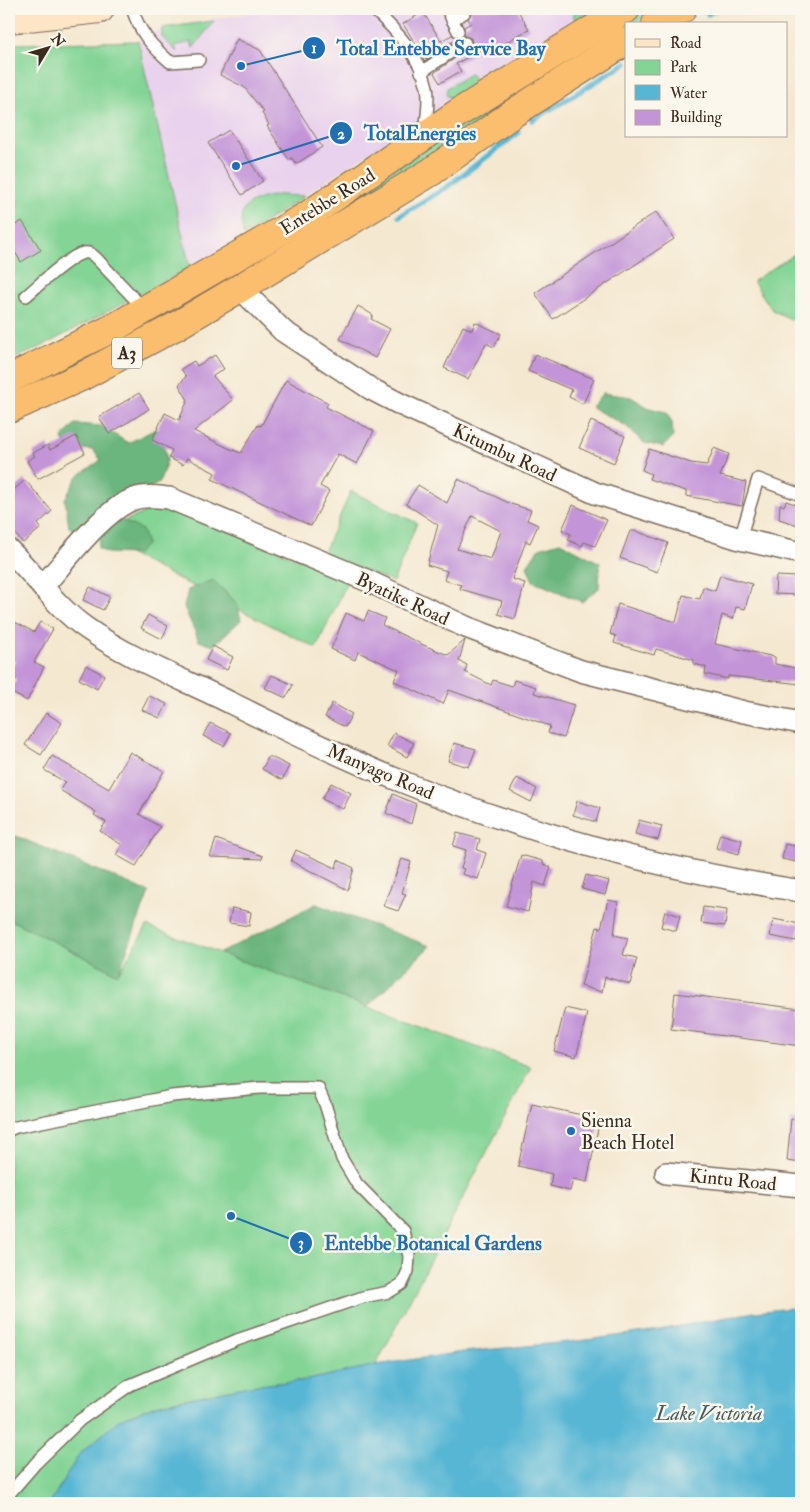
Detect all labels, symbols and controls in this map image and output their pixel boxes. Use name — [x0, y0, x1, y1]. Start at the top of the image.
north arrow — [22, 22, 72, 72]
legend — [625, 22, 788, 138]
text: N — [47, 29, 69, 51]
callout: Total Entebbe Service Bay — [301, 30, 556, 65]
text: Road — [670, 34, 702, 53]
text: Total Entebbe Service Bay — [335, 36, 547, 62]
text: 1 — [311, 39, 317, 58]
text: Park — [670, 58, 697, 77]
text: Water — [669, 84, 707, 103]
text: Building — [670, 108, 722, 127]
callout: TotalEnergies — [329, 116, 486, 151]
text: TotalEnergies — [363, 121, 476, 147]
text: 2 — [337, 125, 345, 144]
street label: Entebbe Road — [275, 163, 380, 241]
road number: A3 — [112, 338, 142, 368]
street label: Kitumbu Road — [449, 418, 561, 488]
street label: Byatike Road — [352, 567, 454, 631]
street label: Manyago Road — [323, 739, 438, 805]
place label: Sienna Beach Hotel — [581, 1109, 674, 1155]
marker: Sienna Beach Hotel — [565, 1125, 577, 1137]
street label: Kintu Road — [688, 1163, 778, 1197]
callout: Entebbe Botanical Gardens — [289, 1225, 552, 1260]
text: Entebbe Botanical Gardens — [324, 1231, 542, 1256]
text: 3 — [298, 1234, 304, 1253]
water label: Lake Victoria — [655, 1401, 762, 1426]

